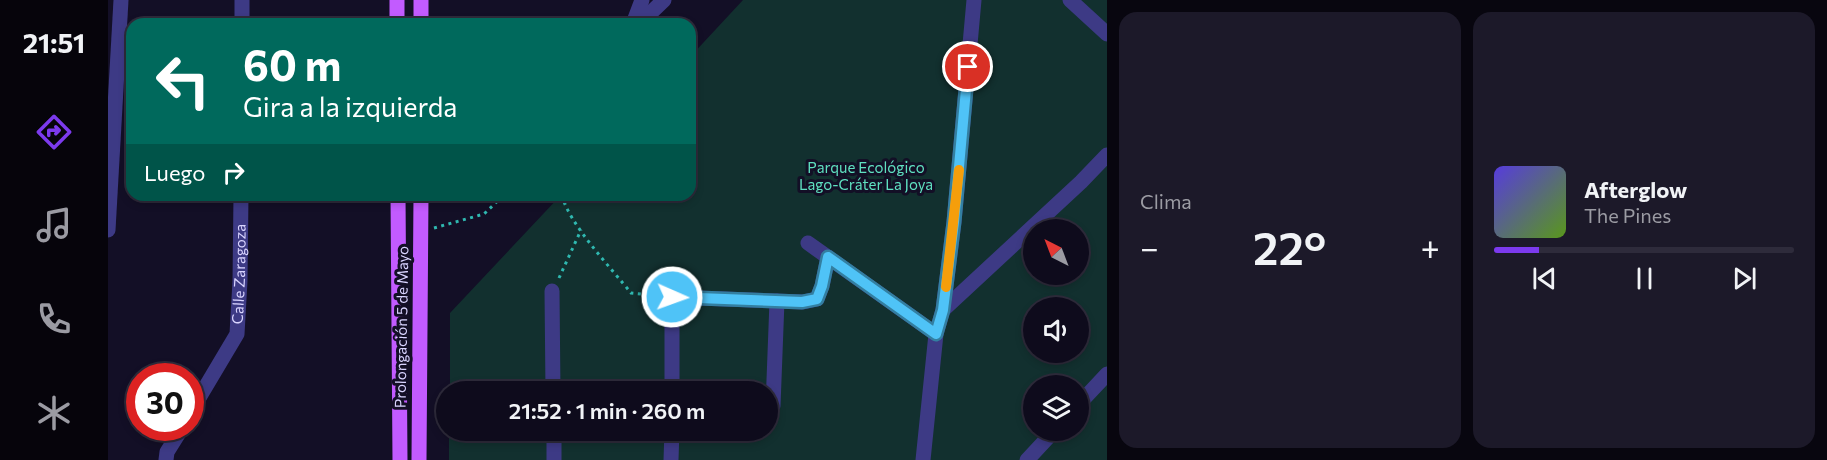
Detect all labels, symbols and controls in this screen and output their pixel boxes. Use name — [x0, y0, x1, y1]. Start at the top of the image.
text: 21:51 — [23, 26, 85, 59]
text: 60 m — [243, 38, 342, 90]
pin — [942, 41, 993, 92]
icon: left — [144, 42, 222, 120]
icon: arrive — [951, 50, 984, 83]
text: Gira a la izquierda — [243, 90, 457, 123]
icon: directions — [33, 111, 75, 153]
icon: right — [217, 156, 250, 189]
park label: Parque Ecológico Lago-Cráter La Joya — [799, 158, 933, 193]
text: Luego — [144, 159, 205, 186]
text: Afterglow — [1584, 176, 1687, 203]
text: Clima — [1140, 189, 1192, 213]
text: The Pines — [1584, 203, 1671, 227]
icon: music — [33, 204, 75, 246]
north arrow — [1023, 219, 1089, 285]
map controls — [1023, 219, 1089, 441]
text: 22° — [1253, 219, 1326, 274]
street label: Calle Zaragoza — [228, 224, 249, 325]
text: − — [1140, 226, 1159, 267]
text: + — [1421, 226, 1440, 267]
street label: Prolongación 5 de Mayo — [391, 246, 411, 408]
icon: previous — [1528, 262, 1561, 295]
icon: pause — [1628, 262, 1661, 295]
icon: next — [1728, 262, 1761, 295]
position arrow — [640, 265, 704, 329]
button: sound — [1023, 297, 1089, 363]
icon: phone — [33, 298, 75, 340]
speed limit sign: 30 — [126, 363, 204, 441]
button: layers — [1023, 375, 1089, 441]
icon: climate — [33, 392, 75, 434]
text: 21:52 · 1 min · 260 m — [509, 397, 705, 424]

